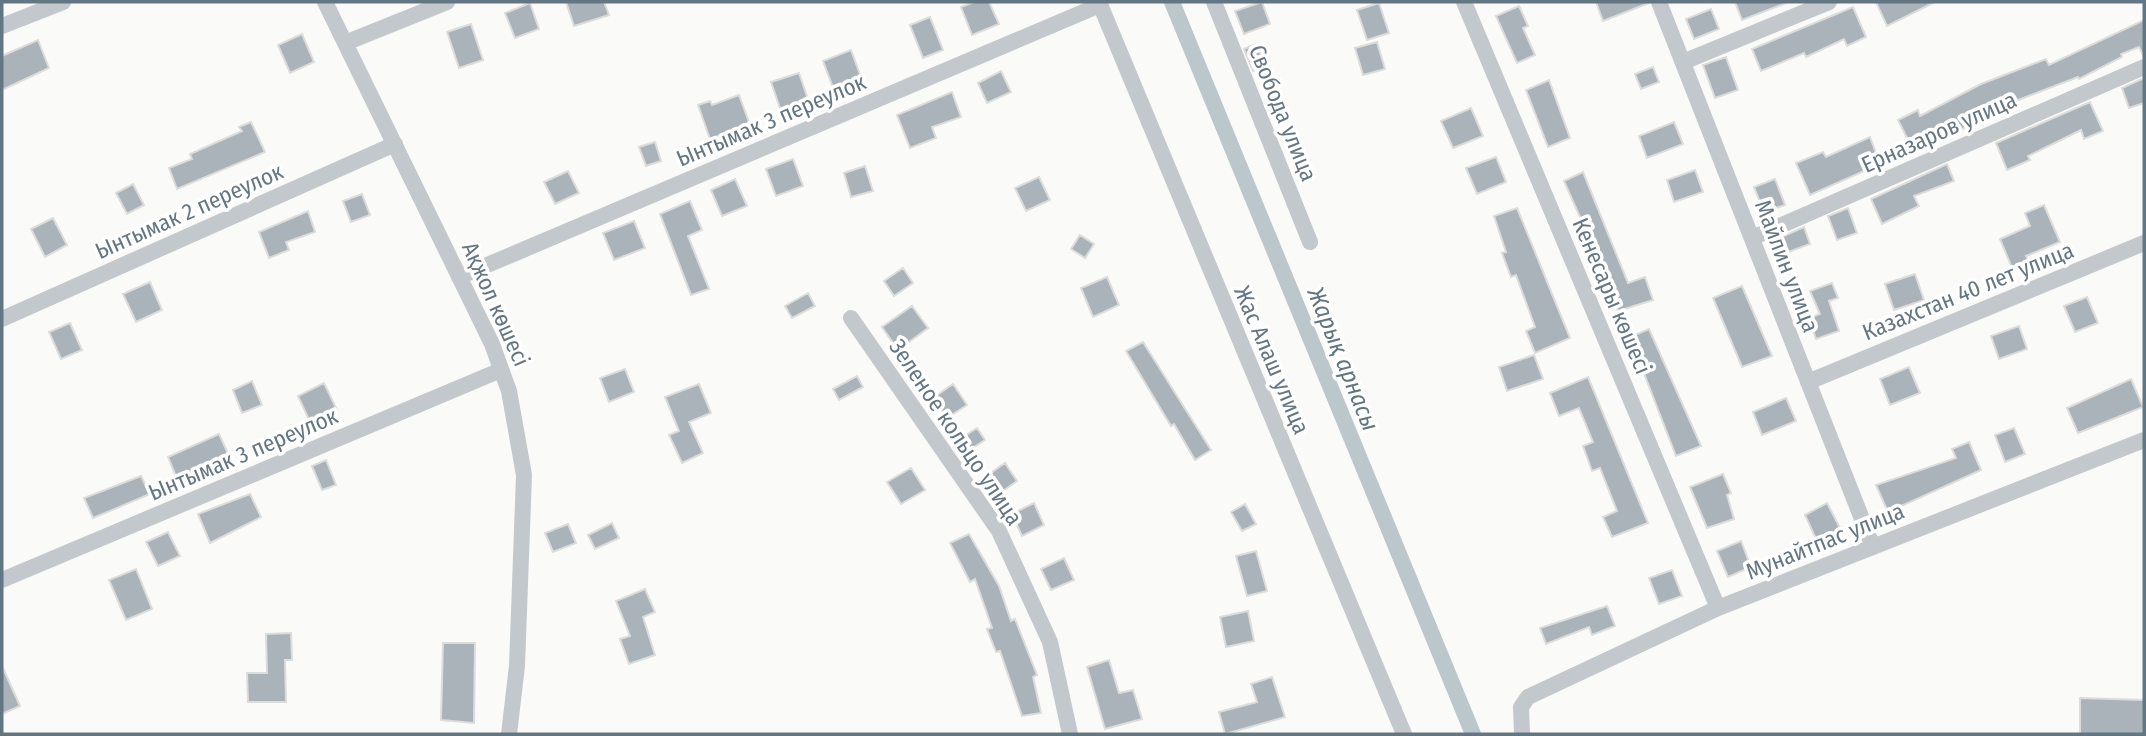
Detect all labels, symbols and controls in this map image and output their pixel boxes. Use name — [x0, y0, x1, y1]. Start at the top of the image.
street label: Свобода улица — [1243, 41, 1323, 185]
street label: Ынтымак 3 переулок — [672, 67, 870, 173]
street label: Ерназаров улица — [1857, 85, 2021, 179]
street label: Ынтымак 2 переулок — [91, 157, 287, 265]
street label: Майлин улица — [1749, 196, 1825, 336]
street label: Кенесары көшесі — [1567, 214, 1657, 378]
street label: Казахстан 40 лет улица — [1858, 236, 2078, 346]
street label: Ақжол көшесі — [456, 237, 536, 371]
street label: Жас Алаш улица — [1228, 282, 1316, 438]
water label: Жарық арнасы — [1301, 282, 1384, 435]
street label: Зеленое кольцо улица — [883, 334, 1029, 530]
street label: Ынтымак 3 переулок — [144, 401, 342, 507]
street label: Мунайтпас улица — [1742, 497, 1908, 585]

